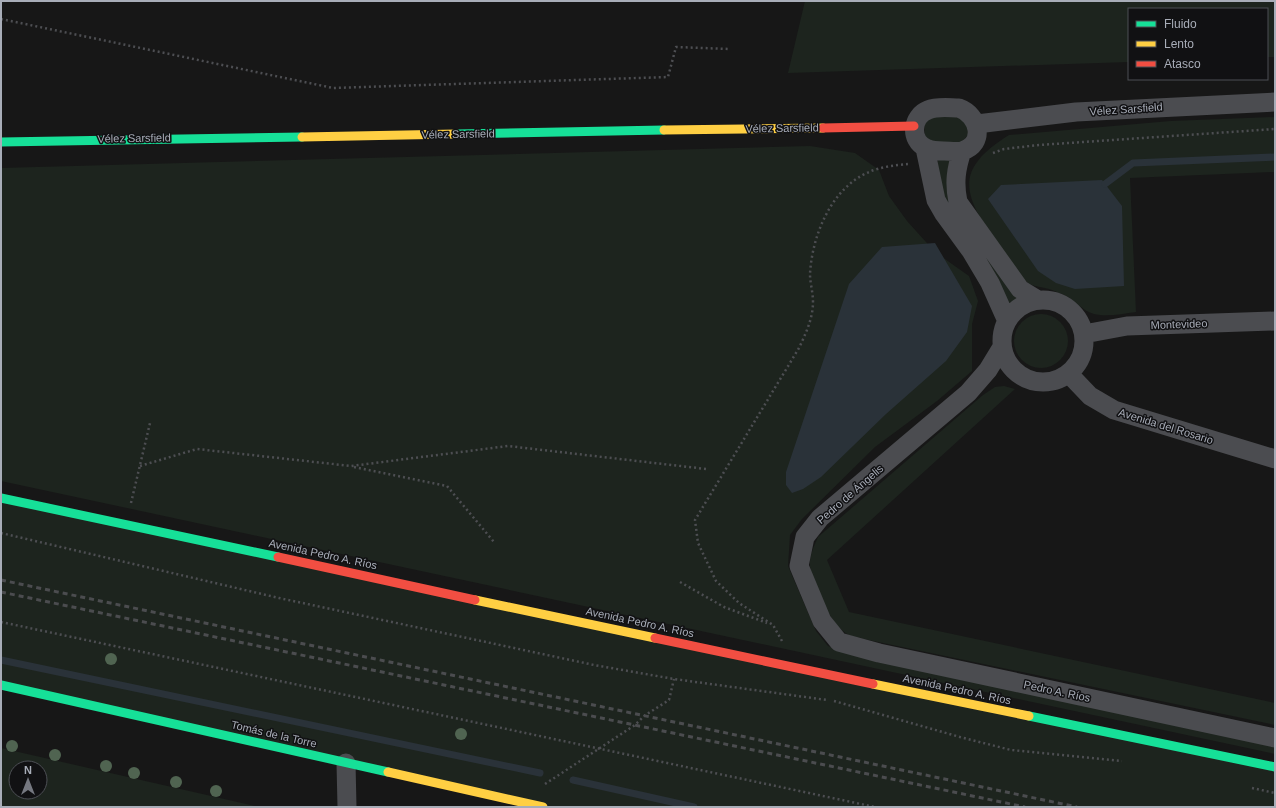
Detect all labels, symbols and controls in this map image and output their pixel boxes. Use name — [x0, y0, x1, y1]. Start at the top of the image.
legend — [1128, 8, 1268, 80]
text: Fluido — [1164, 17, 1197, 31]
text: Lento — [1164, 37, 1194, 51]
text: Atasco — [1164, 57, 1201, 71]
street label: Vélez Sarsfield — [1089, 100, 1163, 118]
street label: Vélez Sarsfield — [745, 121, 819, 135]
street label: Vélez Sarsfield — [421, 127, 495, 141]
street label: Vélez Sarsfield — [97, 131, 171, 145]
street label: Montevideo — [1150, 317, 1208, 331]
street label: Avenida del Rosario — [1117, 406, 1215, 446]
street label: Pedro de Ángelis — [814, 462, 886, 526]
street label: Avenida Pedro A. Ríos — [268, 537, 379, 571]
street label: Avenida Pedro A. Ríos — [585, 605, 696, 639]
street label: Avenida Pedro A. Ríos — [902, 672, 1013, 706]
street label: Pedro A. Ríos — [1023, 678, 1092, 704]
street label: Tomás de la Torre — [230, 718, 318, 750]
north arrow — [8, 760, 48, 800]
text: N — [24, 764, 32, 776]

